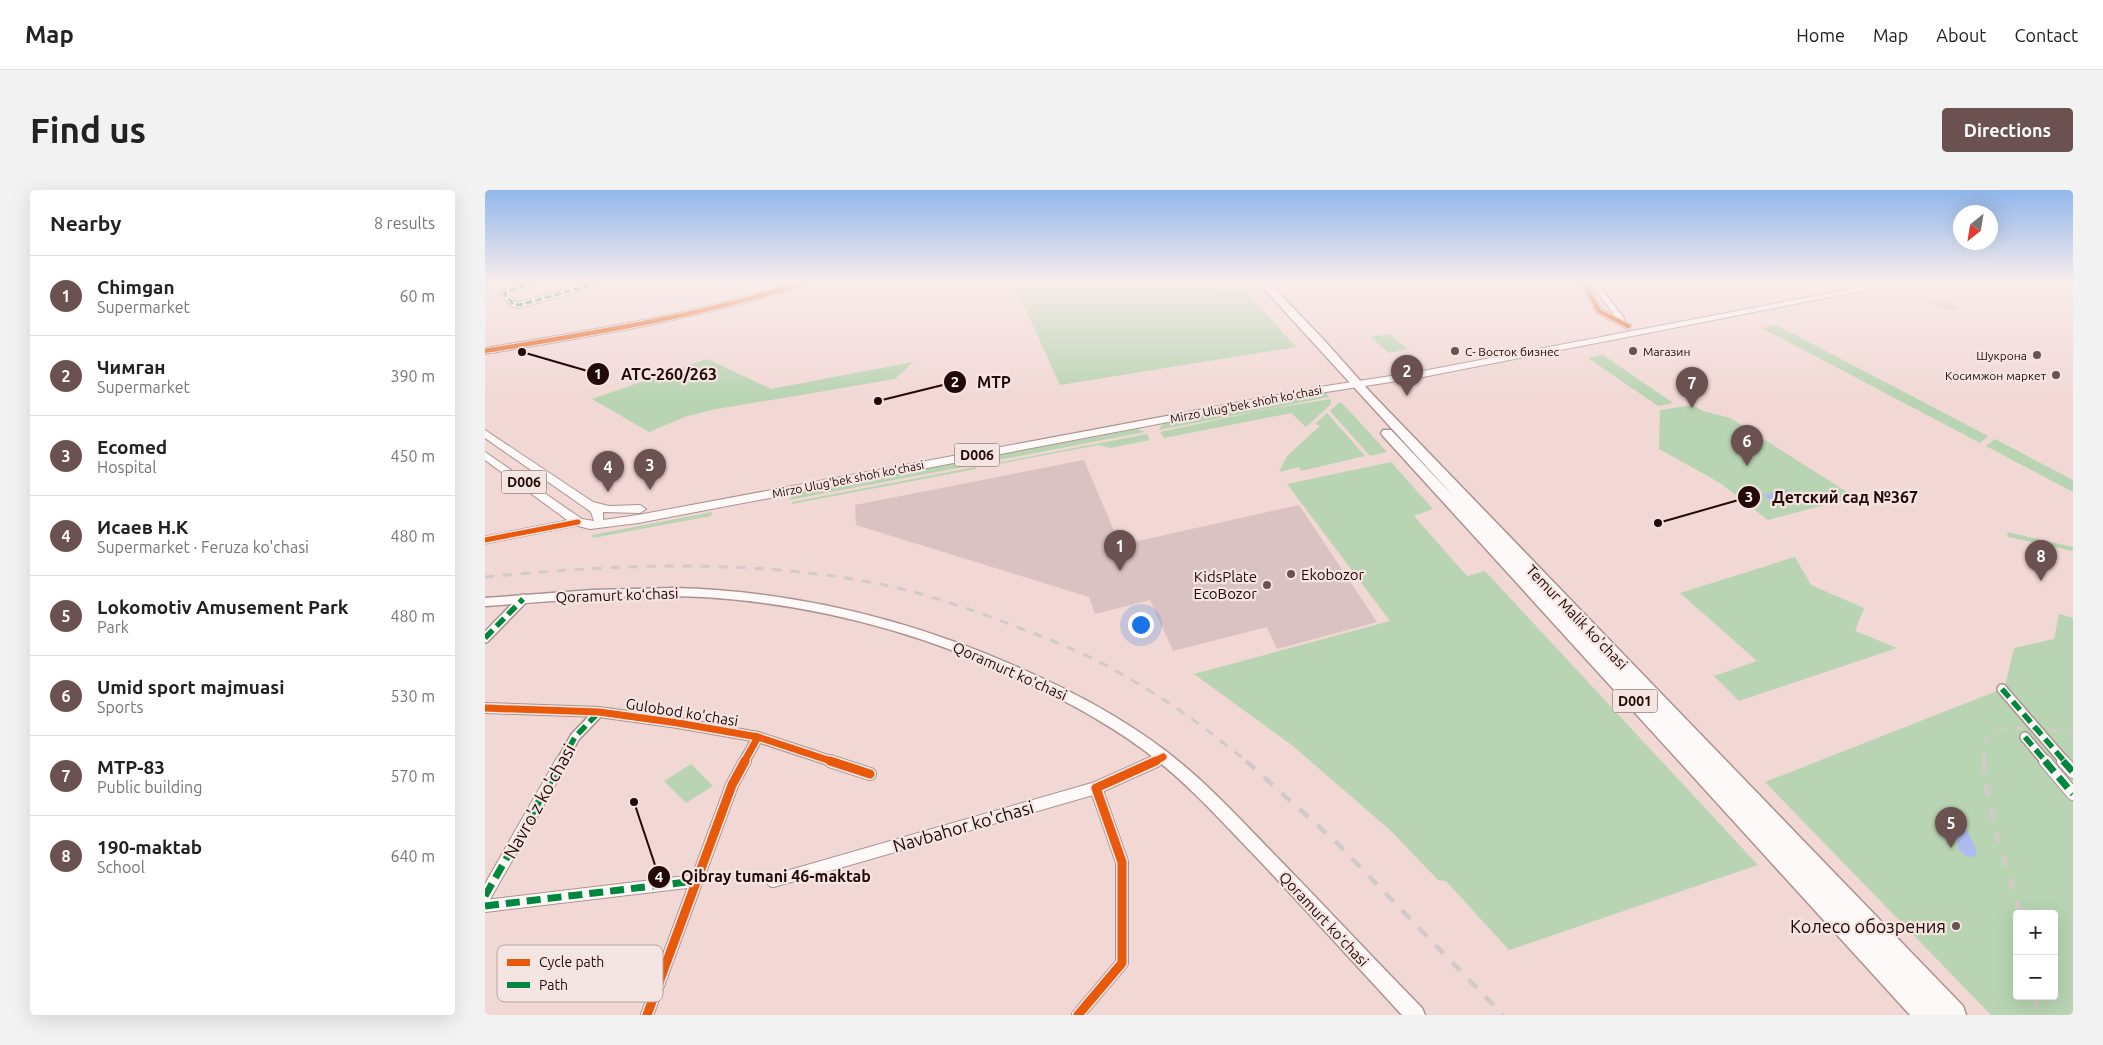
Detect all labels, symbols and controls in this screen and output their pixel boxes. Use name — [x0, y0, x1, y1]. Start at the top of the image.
text: Map — [25, 21, 74, 48]
text: Home — [1796, 25, 1845, 45]
text: Map — [1873, 25, 1908, 45]
text: About — [1936, 25, 1986, 45]
text: Contact — [2014, 25, 2078, 45]
button: Directions — [1942, 108, 2073, 152]
text: Find us — [30, 110, 146, 150]
north arrow — [1953, 205, 1998, 250]
text: Nearby — [50, 211, 121, 235]
text: 8 results — [374, 214, 435, 232]
text: Chimgan — [97, 276, 175, 298]
text: 1 — [61, 287, 71, 305]
text: 60 m — [399, 287, 435, 305]
text: Supermarket — [97, 298, 190, 316]
marker: С- Восток бизнес — [1449, 345, 1461, 357]
place label: С- Восток бизнес — [1465, 345, 1560, 358]
marker: Магазин — [1627, 345, 1639, 357]
place label: Магазин — [1643, 345, 1690, 358]
place label: Шукрона — [1976, 349, 2027, 362]
marker: Шукрона — [2031, 349, 2043, 361]
pin: 2 — [1391, 355, 1423, 396]
text: Чимган — [97, 356, 165, 378]
callout: АТС-260/263 — [586, 358, 727, 389]
text: 1 — [594, 365, 602, 382]
text: АТС-260/263 — [621, 365, 717, 383]
text: 2 — [61, 367, 71, 385]
text: 390 m — [390, 367, 435, 385]
callout: MTP — [942, 367, 1021, 398]
pin: 7 — [1676, 367, 1708, 408]
place label: Косимжон маркет — [1945, 369, 2047, 382]
marker: Косимжон маркет — [2050, 369, 2062, 381]
text: 2 — [951, 373, 959, 390]
text: MTP — [977, 373, 1011, 391]
text: Supermarket — [97, 378, 190, 396]
street label: Mirzo Ulug'bek shoh ko'chasi — [1169, 383, 1323, 425]
pin: 6 — [1731, 425, 1763, 466]
text: Ecomed — [97, 436, 167, 458]
road number: D006 — [955, 444, 999, 466]
text: 3 — [61, 447, 71, 465]
text: 450 m — [390, 447, 435, 465]
pin: 3 — [634, 449, 666, 490]
pin: 4 — [592, 451, 624, 492]
text: Hospital — [97, 458, 156, 476]
street label: Mirzo Ulug'bek shoh ko'chasi — [771, 458, 925, 500]
road number: D006 — [501, 470, 547, 494]
callout: Детский сад №367 — [1737, 482, 1928, 513]
text: 3 — [1745, 488, 1753, 505]
text: Детский сад №367 — [1772, 488, 1918, 506]
text: Исаев Н.К — [97, 516, 189, 538]
text: 4 — [61, 527, 71, 545]
text: 480 m — [390, 527, 435, 545]
pin: 1 — [1104, 530, 1136, 571]
text: Supermarket · Feruza ko'chasi — [97, 538, 309, 556]
pin: 8 — [2025, 540, 2057, 581]
street label: Temur Malik ko'chasi — [1523, 561, 1631, 673]
place label: Ekobozor — [1301, 566, 1364, 583]
place label: KidsPlate EcoBozor — [1194, 568, 1257, 602]
marker: Ekobozor — [1285, 568, 1297, 580]
marker: KidsPlate EcoBozor — [1261, 579, 1273, 591]
street label: Qoramurt koʻchasi — [555, 584, 679, 606]
text: Lokomotiv Amusement Park — [97, 596, 348, 618]
text: 5 — [61, 607, 71, 625]
text: 480 m — [390, 607, 435, 625]
your location — [1128, 612, 1154, 638]
text: Park — [97, 618, 129, 636]
street label: Qoramurt koʻchasi — [950, 638, 1070, 704]
text: Umid sport majmuasi — [97, 676, 285, 698]
text: 6 — [61, 687, 71, 705]
text: 530 m — [390, 687, 435, 705]
road number: D001 — [1613, 690, 1657, 712]
street label: Gulobod ko'chasi — [625, 695, 739, 729]
text: Sports — [97, 698, 143, 716]
street label: Navro'z ko'chasi — [499, 740, 579, 862]
text: MTP-83 — [97, 756, 165, 778]
text: 7 — [61, 767, 71, 785]
text: 570 m — [390, 767, 435, 785]
text: Public building — [97, 778, 202, 796]
street label: Navbahor ko'chasi — [890, 796, 1036, 856]
pin: 5 — [1935, 807, 1967, 848]
text: 190-maktab — [97, 836, 202, 858]
text: 8 — [61, 847, 71, 865]
text: 640 m — [390, 847, 435, 865]
text: School — [97, 858, 145, 876]
callout: Qibray tumani 46-maktab — [646, 861, 881, 892]
text: Qibray tumani 46-maktab — [681, 867, 871, 885]
text: 4 — [655, 868, 663, 885]
street label: Qoramurt koʻchasi — [1276, 868, 1372, 970]
map controls — [2013, 910, 2058, 1000]
button: + — [2013, 910, 2058, 955]
place label: Колесо обозрения — [1790, 916, 1946, 936]
marker: Колесо обозрения — [1950, 920, 1962, 932]
legend — [497, 945, 663, 1002]
text: Cycle path — [539, 954, 604, 970]
button: − — [2013, 955, 2058, 1000]
text: Path — [539, 977, 568, 993]

